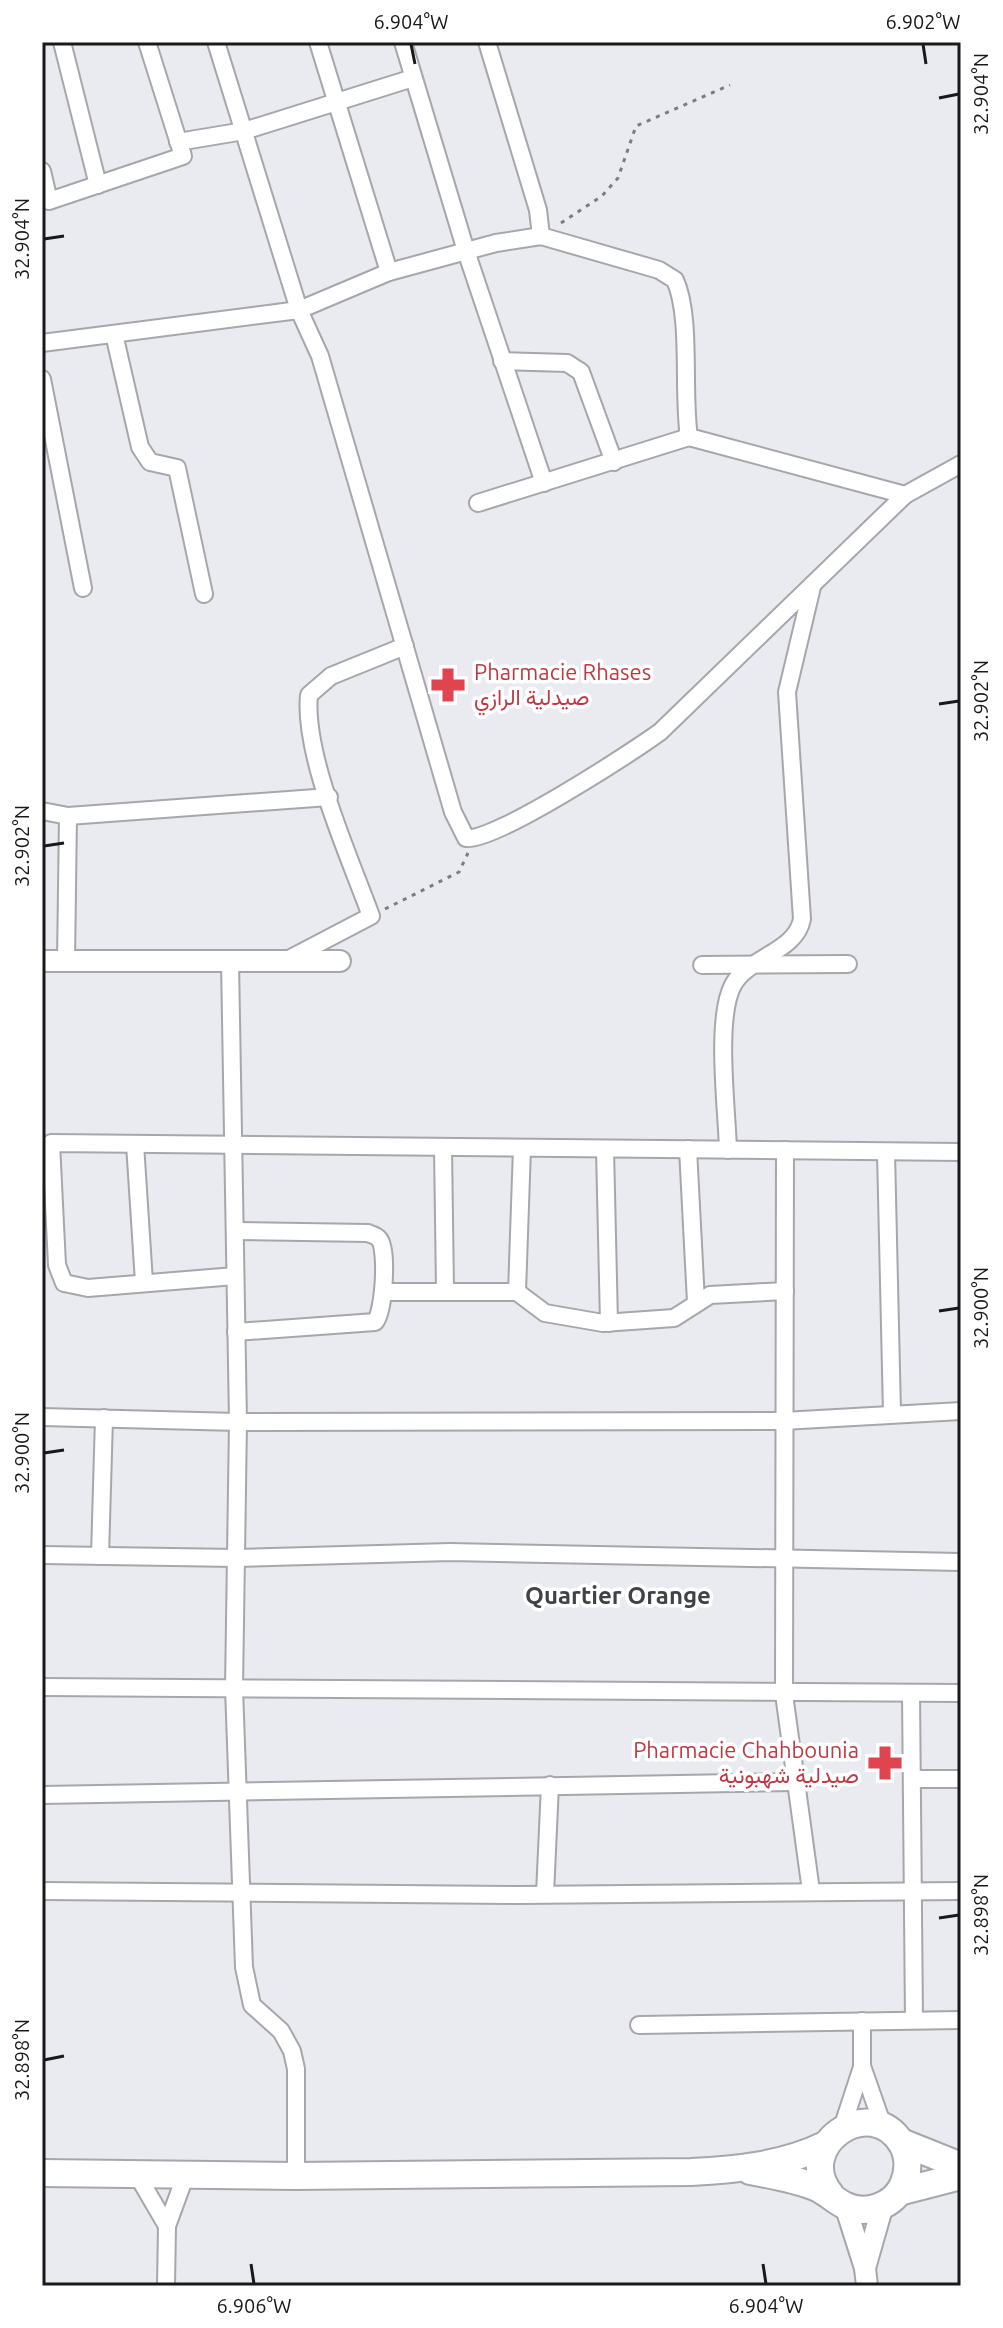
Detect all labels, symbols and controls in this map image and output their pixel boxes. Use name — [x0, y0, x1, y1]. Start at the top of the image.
text: 6.904°W — [374, 10, 448, 33]
text: 6.902°W — [886, 10, 960, 33]
text: 32.904°N — [969, 53, 992, 135]
text: 32.904°N — [10, 198, 33, 280]
place label: Pharmacie Rhases صيدلية الرازي — [474, 659, 651, 716]
text: 32.902°N — [969, 660, 992, 742]
pharmacy icon: Pharmacie Rhases صيدلية الرازي — [429, 666, 467, 704]
text: 32.902°N — [10, 805, 33, 887]
text: 32.900°N — [969, 1267, 992, 1349]
text: 32.900°N — [10, 1412, 33, 1494]
district label: Quartier Orange — [525, 1582, 711, 1609]
place label: Pharmacie Chahbounia صيدلية شهبونية — [633, 1737, 859, 1789]
pharmacy icon: Pharmacie Chahbounia صيدلية شهبونية — [866, 1744, 904, 1782]
text: 32.898°N — [969, 1874, 992, 1956]
text: 32.898°N — [10, 2019, 33, 2101]
text: 6.906°W — [217, 2294, 291, 2317]
text: 6.904°W — [729, 2294, 803, 2317]

